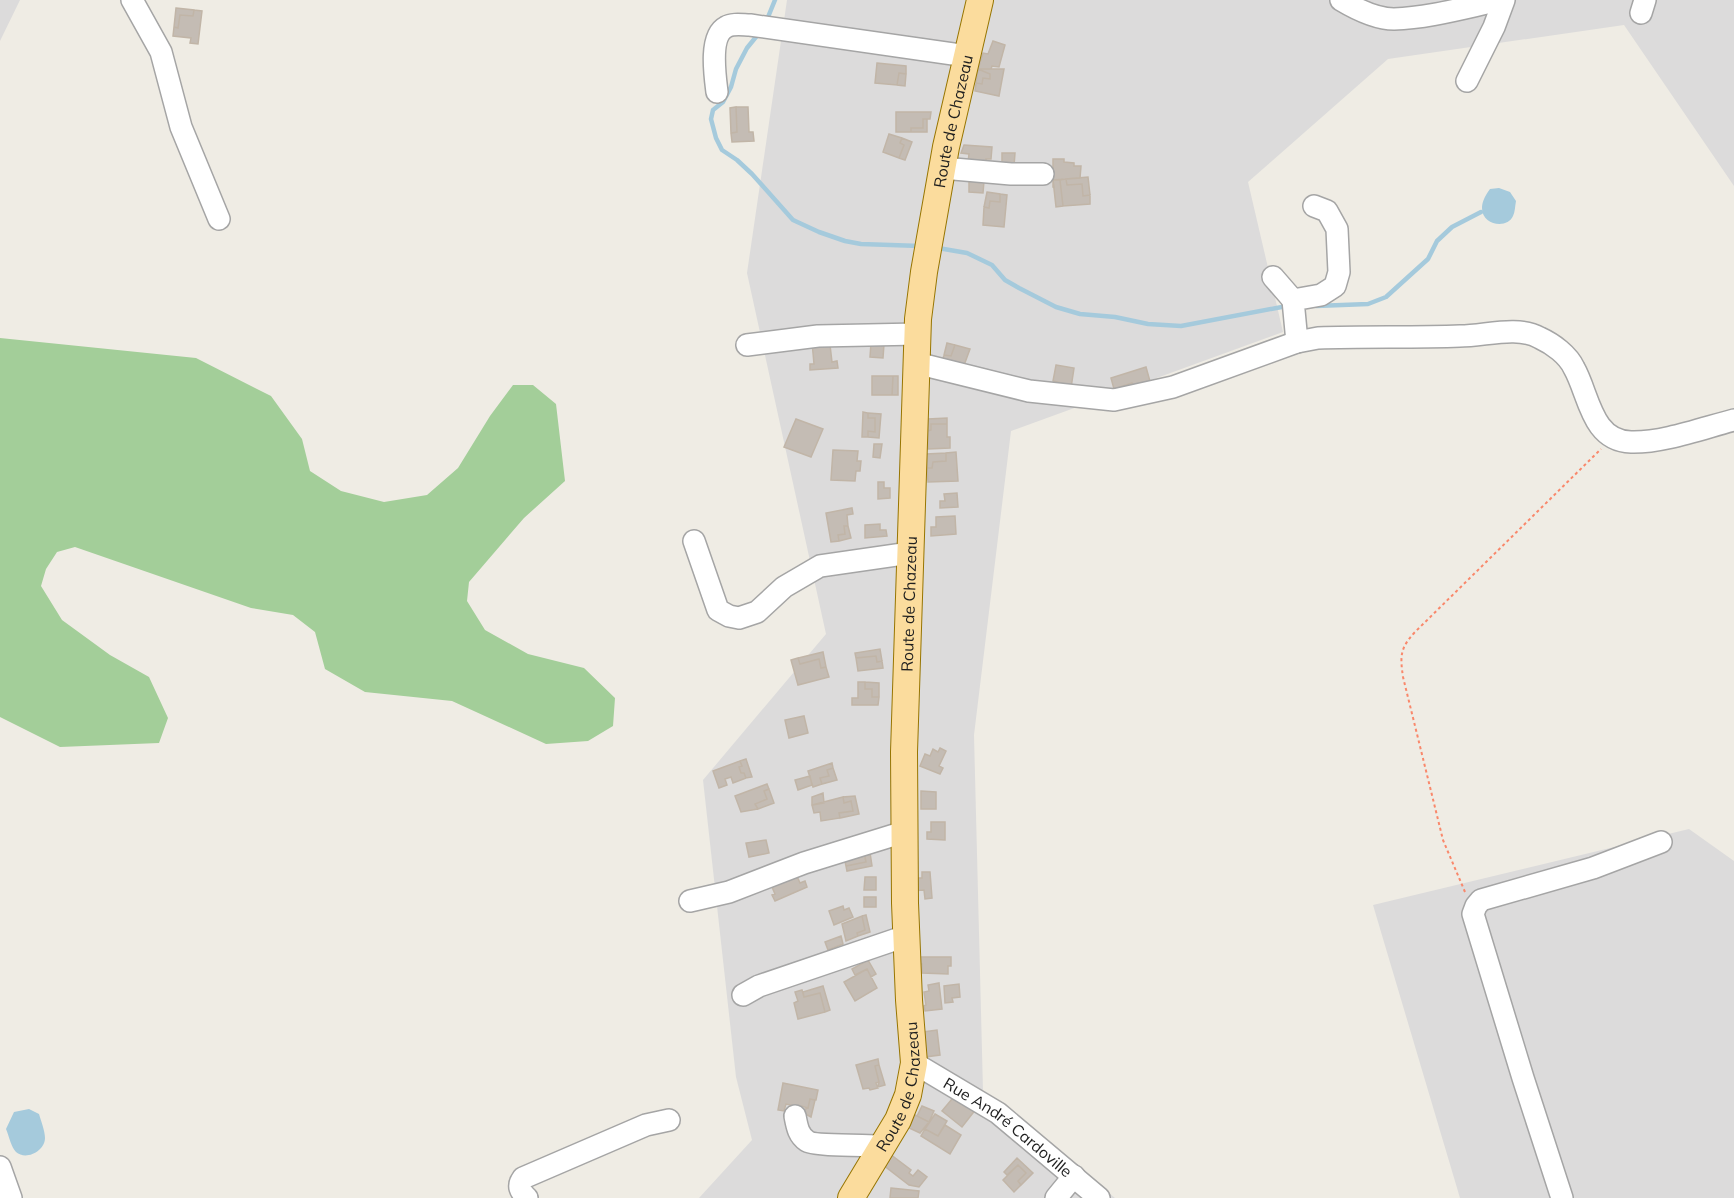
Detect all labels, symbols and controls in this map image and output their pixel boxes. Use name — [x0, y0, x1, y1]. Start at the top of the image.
street label: Route de Chazeau — [929, 53, 977, 189]
street label: Route de Chazeau — [897, 536, 921, 672]
street label: Route de Chazeau — [871, 1021, 924, 1155]
street label: Rue André Cardoville — [940, 1073, 1077, 1181]

